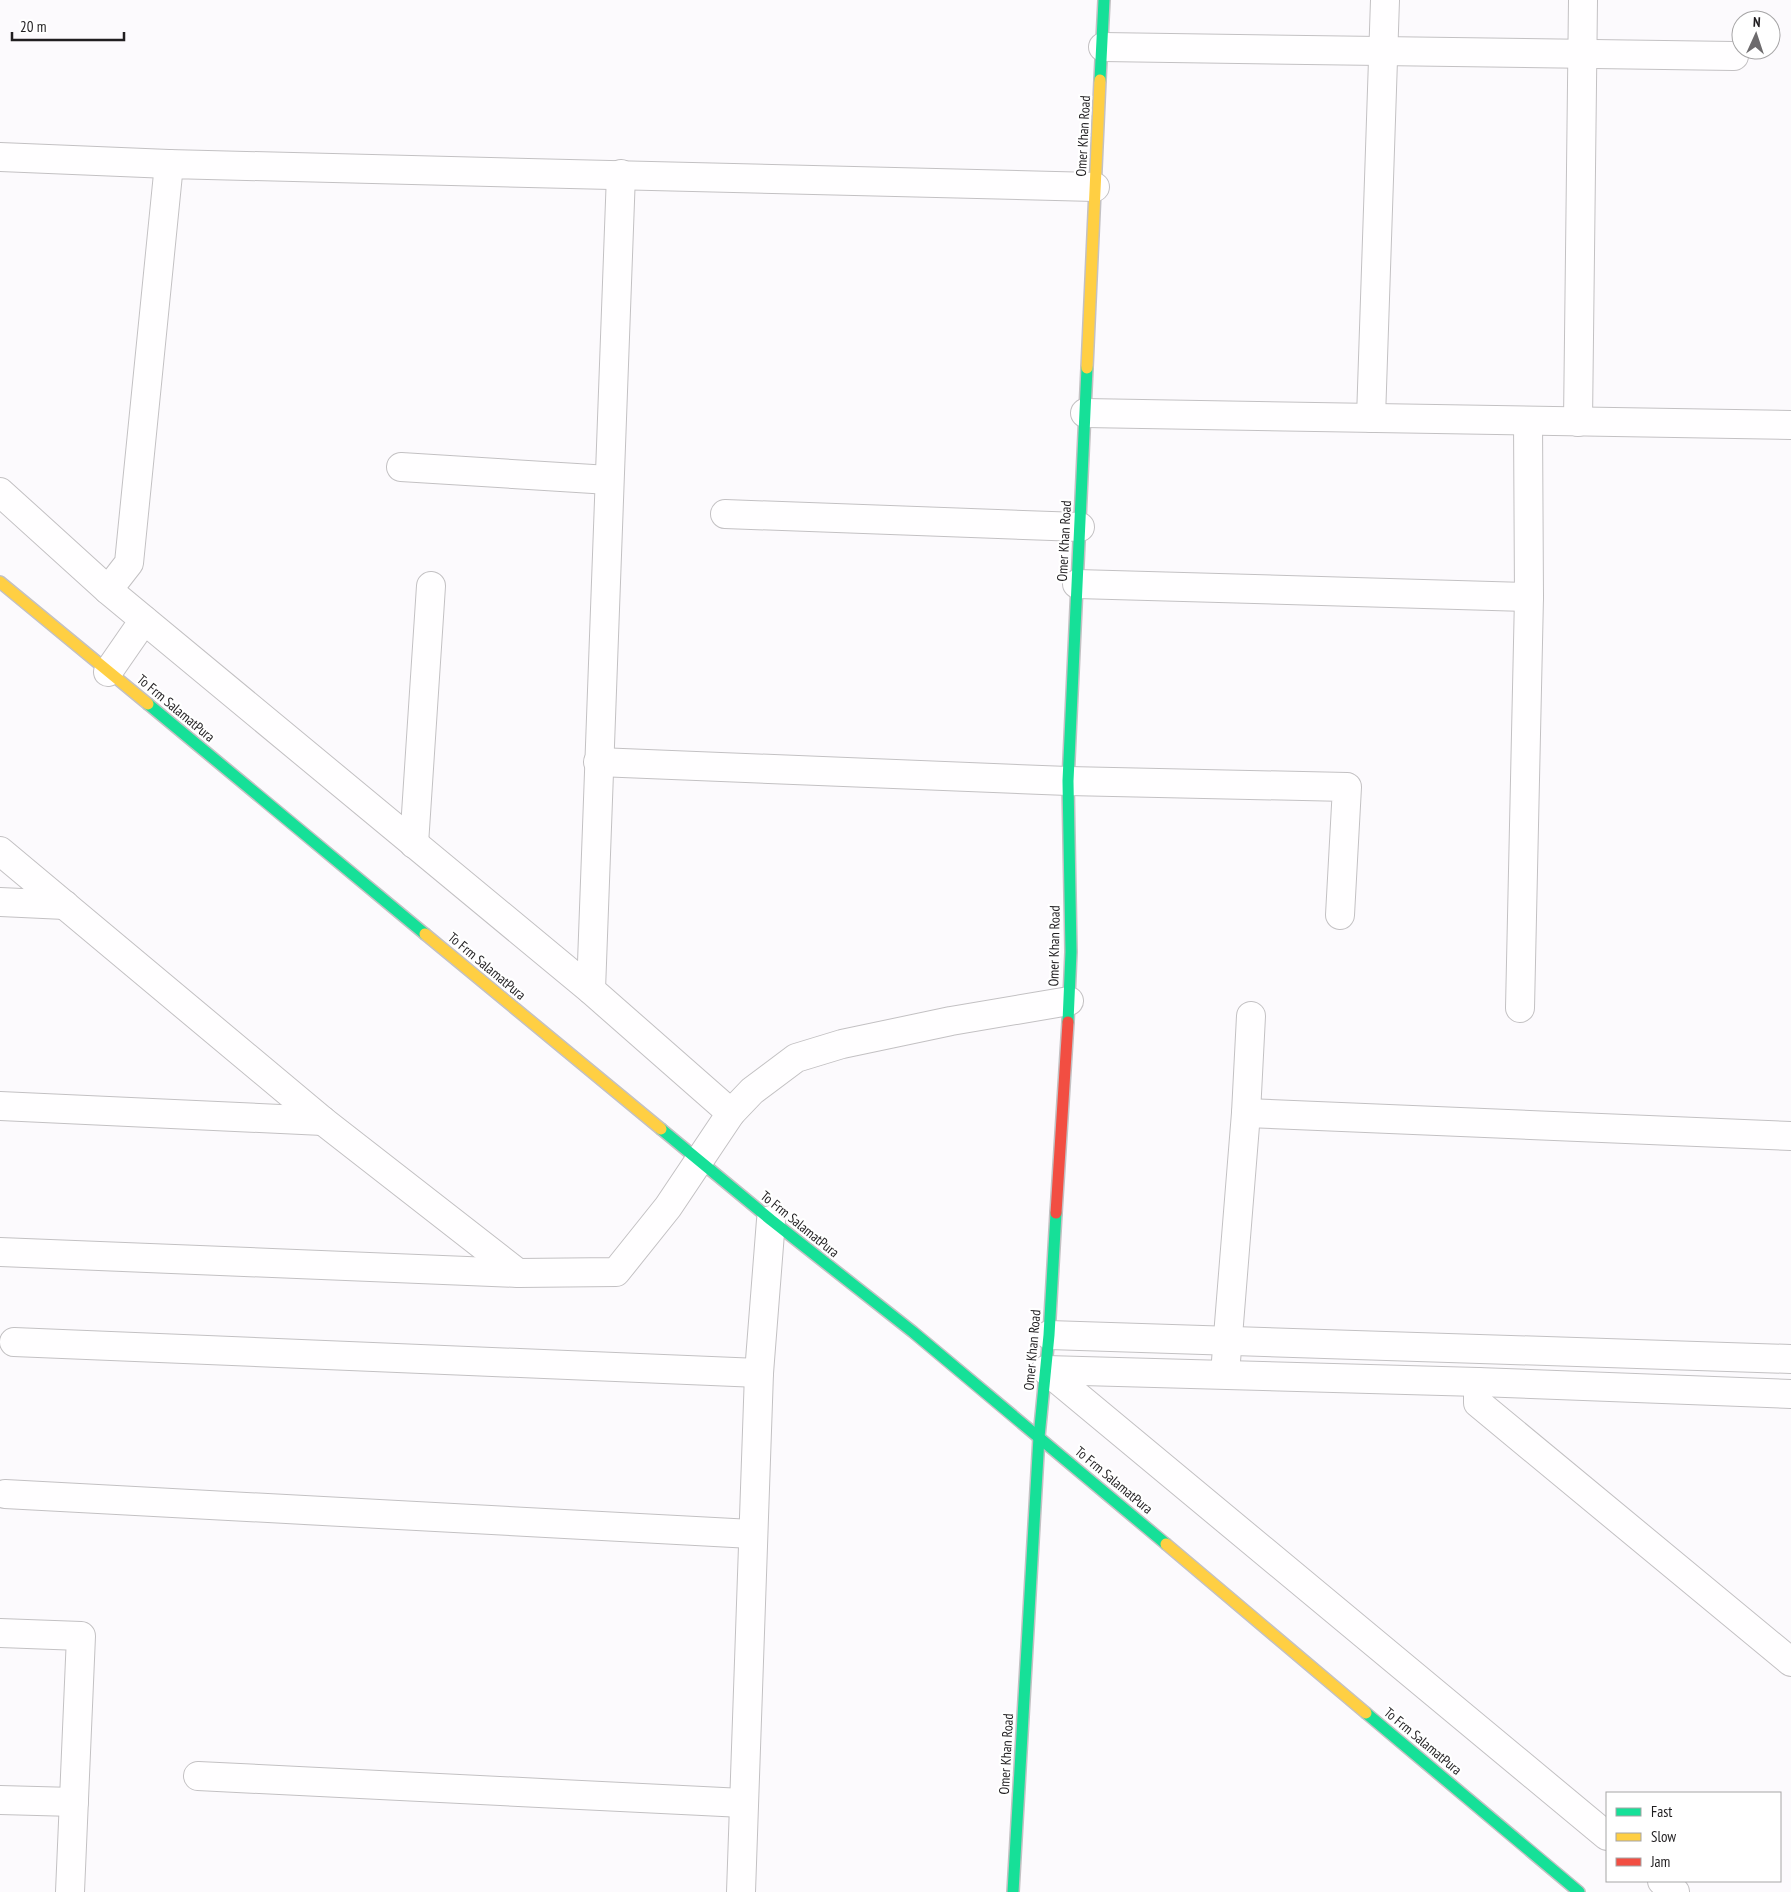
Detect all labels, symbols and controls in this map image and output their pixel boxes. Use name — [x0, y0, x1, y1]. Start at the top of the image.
scale bar — [12, 10, 125, 42]
north arrow — [1731, 10, 1781, 60]
text: N — [1752, 13, 1761, 31]
text: 20 m — [20, 17, 46, 36]
street label: Omer Khan Road — [1072, 95, 1094, 177]
street label: Omer Khan Road — [1053, 500, 1075, 582]
street label: To Frm SalamatPura — [133, 670, 219, 746]
street label: Omer Khan Road — [1044, 905, 1064, 987]
street label: To Frm SalamatPura — [444, 928, 530, 1004]
street label: To Frm SalamatPura — [757, 1187, 843, 1261]
street label: Omer Khan Road — [1020, 1309, 1044, 1391]
street label: To Frm SalamatPura — [1071, 1442, 1157, 1518]
street label: To Frm SalamatPura — [1380, 1703, 1466, 1779]
street label: Omer Khan Road — [995, 1713, 1017, 1795]
legend — [1606, 1792, 1781, 1882]
text: Fast — [1651, 1802, 1672, 1821]
text: Slow — [1651, 1827, 1676, 1846]
text: Jam — [1650, 1852, 1670, 1871]

